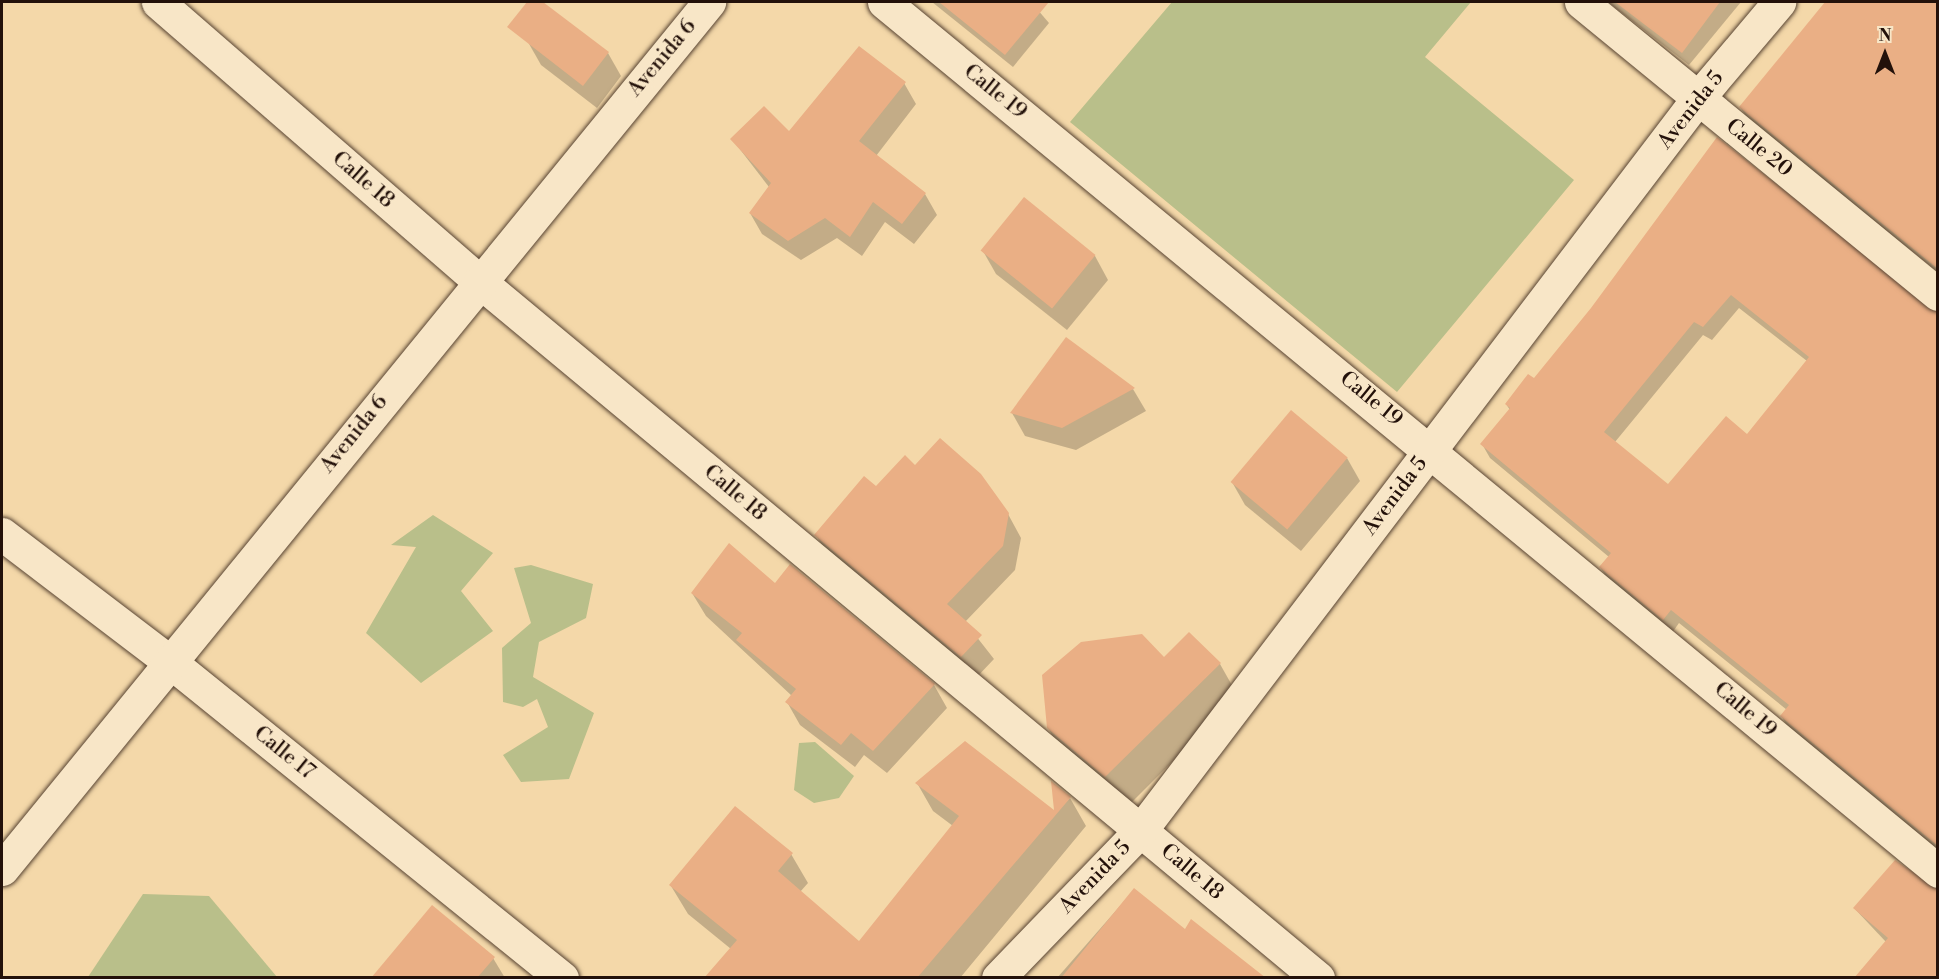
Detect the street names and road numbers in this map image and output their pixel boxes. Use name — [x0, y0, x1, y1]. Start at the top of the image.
street label: Avenida 6 — [622, 14, 702, 102]
street label: Calle 19 — [959, 59, 1031, 125]
street label: Avenida 5 — [1653, 66, 1729, 154]
street label: Calle 20 — [1721, 114, 1797, 182]
street label: Calle 18 — [327, 146, 399, 214]
street label: Calle 19 — [1335, 366, 1407, 432]
street label: Avenida 6 — [315, 390, 393, 478]
street label: Avenida 5 — [1357, 452, 1433, 540]
street label: Calle 18 — [699, 460, 771, 526]
street label: Calle 19 — [1709, 677, 1781, 743]
street label: Calle 17 — [248, 721, 320, 785]
street label: Avenida 5 — [1054, 835, 1136, 919]
street label: Calle 18 — [1156, 839, 1228, 905]

